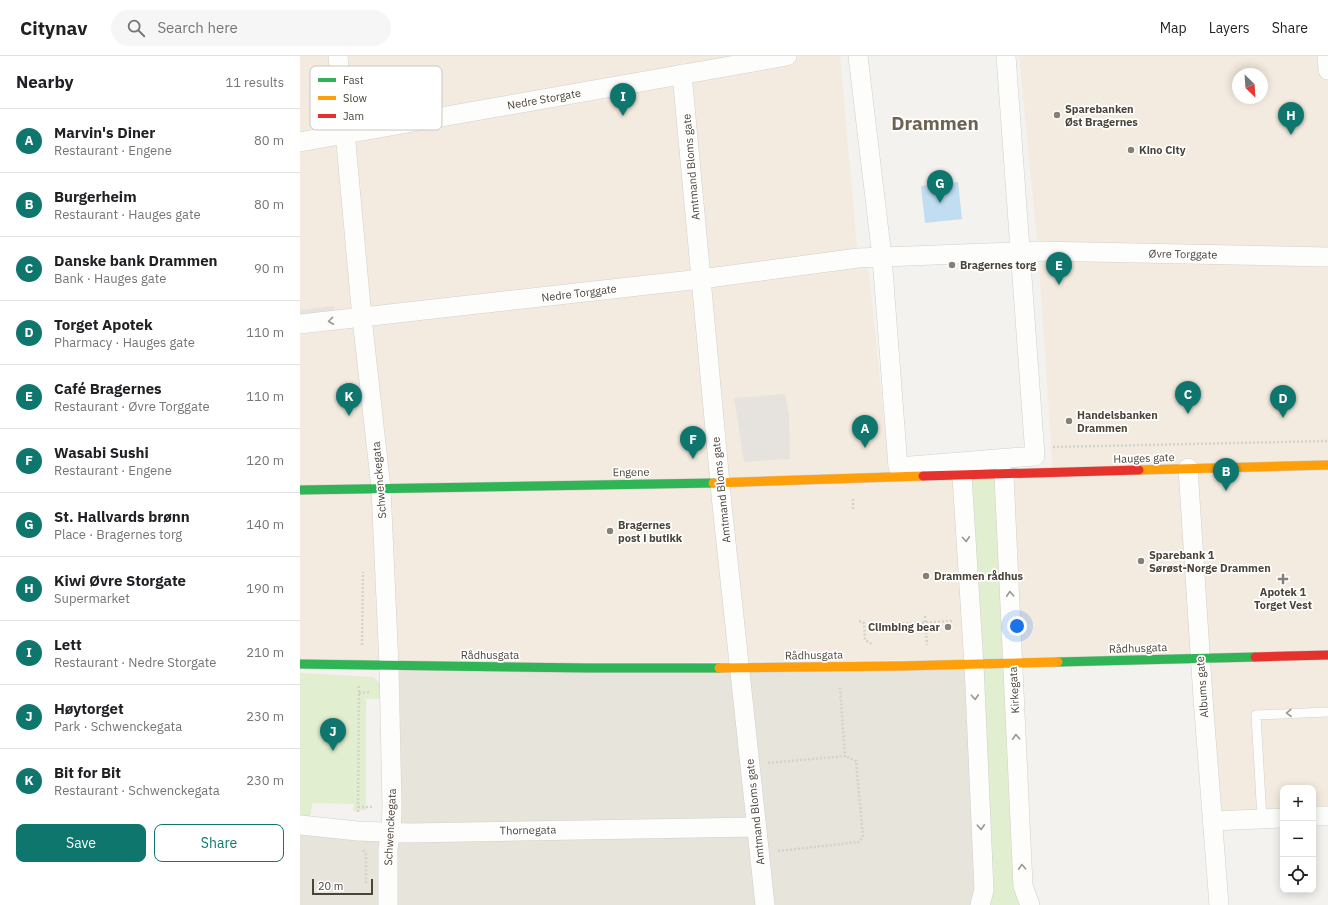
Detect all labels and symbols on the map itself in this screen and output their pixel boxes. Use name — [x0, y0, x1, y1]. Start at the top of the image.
legend — [310, 66, 442, 130]
north arrow — [1232, 68, 1268, 104]
text: Fast — [343, 73, 364, 87]
pin: I — [610, 83, 636, 116]
street label: Nedre Storgate — [506, 86, 582, 112]
text: Slow — [343, 91, 367, 105]
place label: Sparebanken Øst Bragernes — [1065, 102, 1138, 129]
pin: H — [1278, 102, 1304, 135]
text: Jam — [343, 109, 364, 123]
marker: Sparebanken Øst Bragernes — [1052, 110, 1062, 120]
district label: Drammen — [891, 111, 979, 135]
street label: Amtmand Bloms gate — [679, 113, 703, 221]
place label: Kino City — [1139, 143, 1186, 157]
marker: Kino City — [1126, 145, 1136, 155]
pin: G — [927, 170, 953, 203]
street label: Øvre Torggate — [1149, 246, 1217, 262]
pin: E — [1046, 252, 1072, 285]
place label: Bragernes torg — [960, 258, 1037, 272]
marker: Bragernes torg — [947, 260, 957, 270]
street label: Nedre Torggate — [541, 281, 617, 305]
one-way arrow — [328, 316, 334, 325]
pin: C — [1175, 381, 1201, 414]
pin: K — [336, 383, 362, 416]
pin: D — [1270, 385, 1296, 418]
place label: Handelsbanken Drammen — [1077, 408, 1158, 435]
pin: A — [852, 415, 878, 448]
marker: Handelsbanken Drammen — [1064, 416, 1074, 426]
pin: F — [680, 426, 706, 459]
street label: Amtmand Bloms gate — [708, 436, 734, 544]
street label: Schwenckegata — [369, 441, 389, 519]
street label: Hauges gate — [1113, 450, 1175, 466]
pin: B — [1213, 458, 1239, 491]
street label: Engene — [613, 465, 649, 479]
place label: Bragernes post i butikk — [618, 518, 683, 545]
marker: Bragernes post i butikk — [605, 526, 615, 536]
one-way arrow — [961, 536, 970, 542]
place label: Sparebank 1 Sørøst-Norge Drammen — [1149, 548, 1271, 575]
marker: Sparebank 1 Sørøst-Norge Drammen — [1136, 556, 1146, 566]
place label: Drammen rådhus — [934, 569, 1024, 583]
marker: Drammen rådhus — [921, 571, 931, 581]
marker: Apotek 1 Torget Vest — [1278, 574, 1288, 584]
place label: Apotek 1 Torget Vest — [1254, 585, 1312, 612]
one-way arrow — [1006, 591, 1014, 597]
your location — [1007, 616, 1027, 636]
place label: Climbing bear — [868, 620, 941, 634]
marker: Climbing bear — [943, 622, 953, 632]
street label: Rådhusgata — [1109, 640, 1168, 656]
street label: Rådhusgata — [785, 647, 843, 663]
street label: Rådhusgata — [461, 648, 519, 662]
street label: Albums gate — [1193, 656, 1211, 718]
street label: Kirkegata — [1006, 666, 1022, 714]
one-way arrow — [971, 694, 980, 700]
one-way arrow — [1286, 709, 1292, 718]
pin: J — [320, 718, 346, 751]
one-way arrow — [1012, 734, 1021, 740]
street label: Amtmand Bloms gate — [742, 758, 768, 866]
street label: Schwenckegata — [381, 788, 399, 866]
street label: Thornegata — [500, 823, 556, 837]
one-way arrow — [977, 824, 986, 830]
one-way arrow — [1018, 864, 1027, 870]
scale bar — [312, 877, 373, 896]

